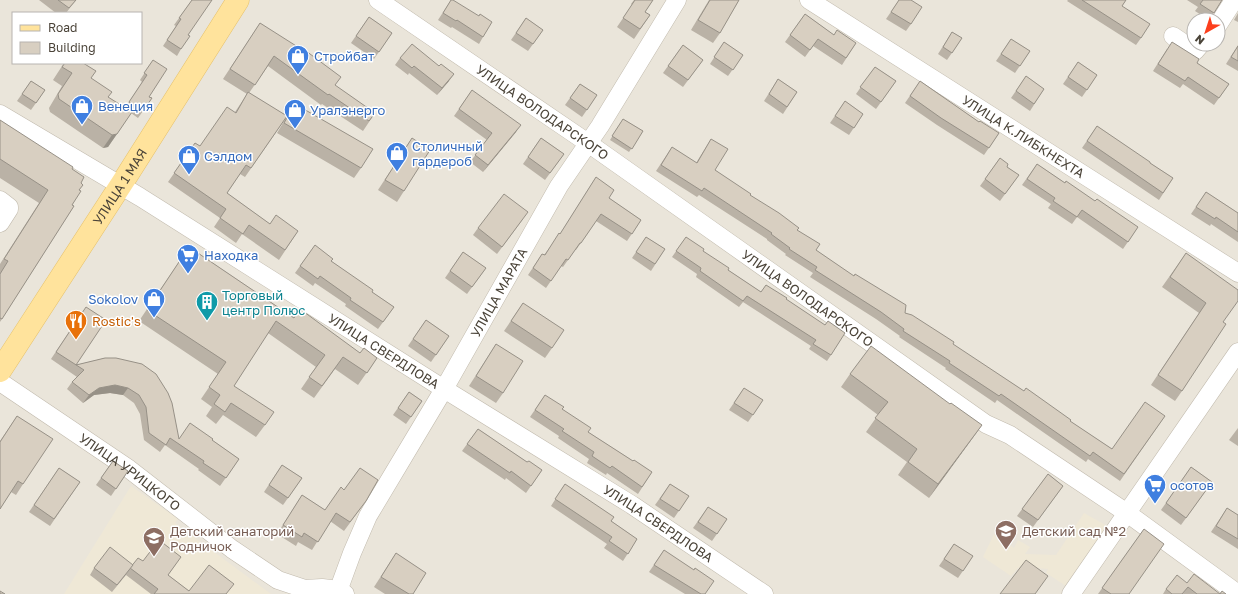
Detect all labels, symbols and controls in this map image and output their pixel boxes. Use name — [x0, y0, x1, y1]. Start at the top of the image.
legend — [12, 12, 142, 64]
north arrow — [1186, 12, 1226, 52]
text: Road — [48, 20, 77, 35]
text: N — [1192, 32, 1207, 48]
text: Building — [48, 40, 96, 55]
shop icon: Стройбат — [285, 43, 311, 76]
place label: Стройбат — [314, 48, 375, 64]
street label: УЛИЦА ВОЛОДАРСКОГО — [473, 61, 612, 163]
street label: УЛИЦА К.ЛИБКНЕХТА — [959, 91, 1088, 181]
shop icon: Венеция — [69, 93, 95, 126]
shop icon: Уралэнерго — [282, 97, 308, 130]
place label: Венеция — [98, 98, 153, 114]
place label: Уралэнерго — [310, 102, 386, 118]
place label: Столичный гардероб — [412, 138, 483, 169]
shop icon: Столичный гардероб — [384, 140, 410, 173]
shop icon: Сэлдом — [176, 143, 202, 176]
street label: УЛИЦА 1 МАЯ — [89, 145, 150, 228]
place label: Сэлдом — [204, 148, 252, 164]
supermarket icon: Находка — [175, 242, 201, 275]
street label: УЛИЦА МАРАТА — [467, 245, 531, 340]
street label: УЛИЦА ВОЛОДАРСКОГО — [739, 246, 877, 350]
place label: Находка — [204, 247, 258, 263]
shop icon: Sokolov — [141, 286, 167, 319]
place label: Торговый центр Полюс — [222, 287, 305, 318]
building icon: Торговый центр Полюс — [194, 289, 220, 322]
place label: Sokolov — [88, 291, 139, 307]
restaurant icon: Rostic's — [63, 308, 89, 341]
street label: УЛИЦА СВЕРДЛОВА — [325, 310, 443, 392]
place label: Rostic's — [92, 313, 141, 329]
street label: УЛИЦА УРИЦКОГО — [76, 430, 184, 514]
supermarket icon: осотов — [1142, 472, 1168, 505]
place label: осотов — [1170, 477, 1214, 493]
street label: УЛИЦА СВЕРДЛОВА — [600, 481, 716, 566]
school or university icon: Детский сад №2 — [993, 518, 1019, 551]
place label: Детский санаторий Родничок — [170, 523, 294, 554]
place label: Детский сад №2 — [1022, 523, 1126, 539]
school or university icon: Детский санаторий Родничок — [141, 525, 167, 558]

